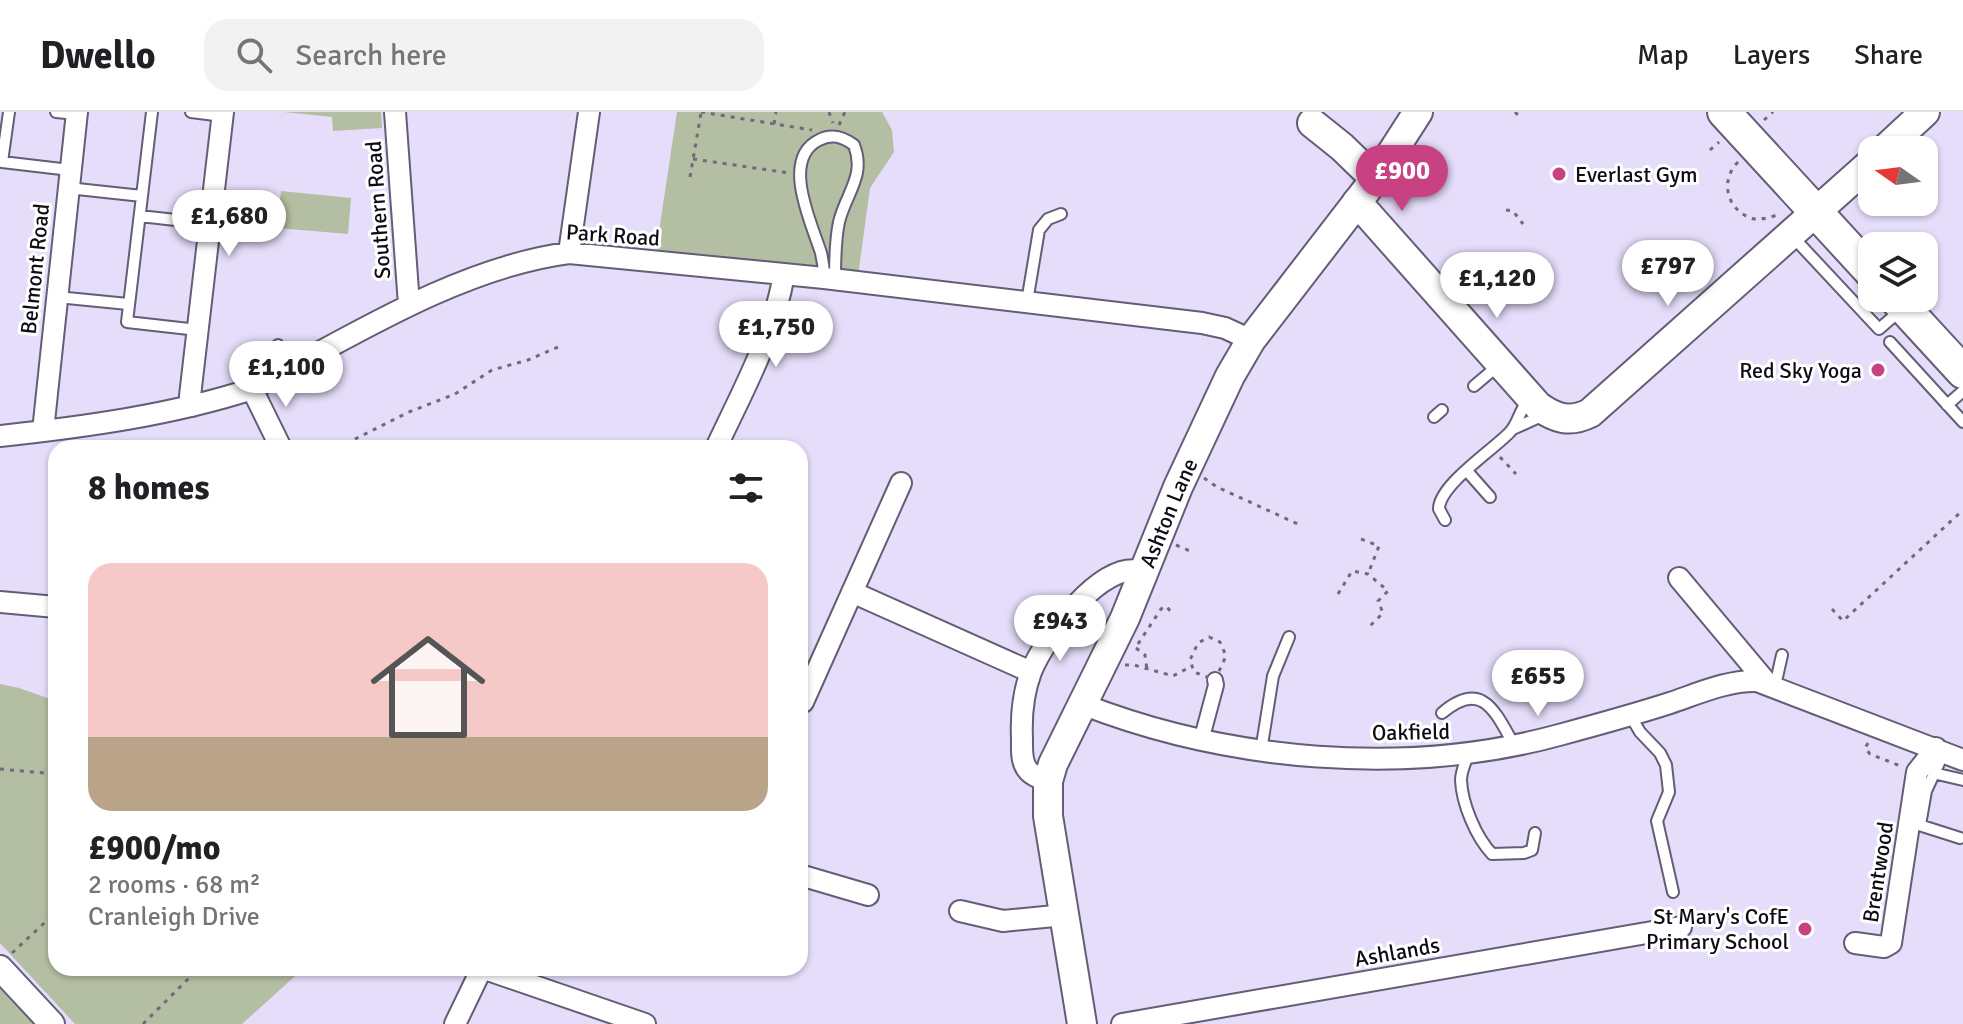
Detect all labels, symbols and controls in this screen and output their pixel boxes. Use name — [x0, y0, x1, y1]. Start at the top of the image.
search box — [204, 19, 764, 91]
text: Dwello — [40, 32, 156, 79]
icon: search — [232, 33, 276, 77]
text: Search here — [296, 37, 447, 74]
text: Map — [1637, 38, 1689, 72]
text: Layers — [1733, 38, 1810, 72]
text: Share — [1854, 38, 1923, 72]
north arrow — [1858, 136, 1938, 216]
map controls — [1858, 136, 1938, 312]
street label: Southern Road — [360, 140, 396, 280]
pin: £900 — [1355, 145, 1449, 213]
text: £900 — [1374, 155, 1430, 187]
place label: Everlast Gym — [1575, 161, 1698, 188]
marker: Everlast Gym — [1550, 165, 1568, 183]
pin: £1,680 — [164, 190, 294, 258]
text: £1,680 — [190, 200, 268, 232]
street label: Belmont Road — [15, 202, 55, 336]
street label: Park Road — [565, 218, 661, 252]
button: layers — [1858, 232, 1938, 312]
pin: £797 — [1621, 240, 1715, 308]
text: £797 — [1640, 250, 1696, 282]
pin: £1,120 — [1432, 252, 1562, 320]
text: £1,120 — [1458, 262, 1536, 294]
pin: £1,750 — [711, 301, 841, 369]
text: £1,750 — [737, 311, 815, 343]
pin: £1,100 — [221, 341, 351, 409]
text: £1,100 — [247, 351, 325, 383]
place label: Red Sky Yoga — [1739, 357, 1862, 384]
marker: Red Sky Yoga — [1869, 361, 1887, 379]
street label: Ashton Lane — [1133, 454, 1203, 572]
icon: filters — [724, 466, 768, 510]
text: 8 homes — [88, 467, 209, 509]
pin: £943 — [1013, 595, 1107, 663]
text: £943 — [1032, 605, 1088, 637]
icon: home — [356, 615, 500, 759]
pin: £655 — [1491, 650, 1585, 718]
text: £655 — [1510, 660, 1566, 692]
street label: Oakfield — [1372, 718, 1450, 746]
street label: Brentwood — [1857, 820, 1899, 924]
text: £900/mo — [88, 827, 221, 869]
text: 2 rooms · 68 m² — [88, 869, 261, 901]
text: Cranleigh Drive — [88, 901, 260, 933]
place label: St Mary's CofE Primary School — [1646, 903, 1789, 955]
marker: St Mary's CofE Primary School — [1796, 920, 1814, 938]
street label: Ashlands — [1352, 931, 1442, 973]

